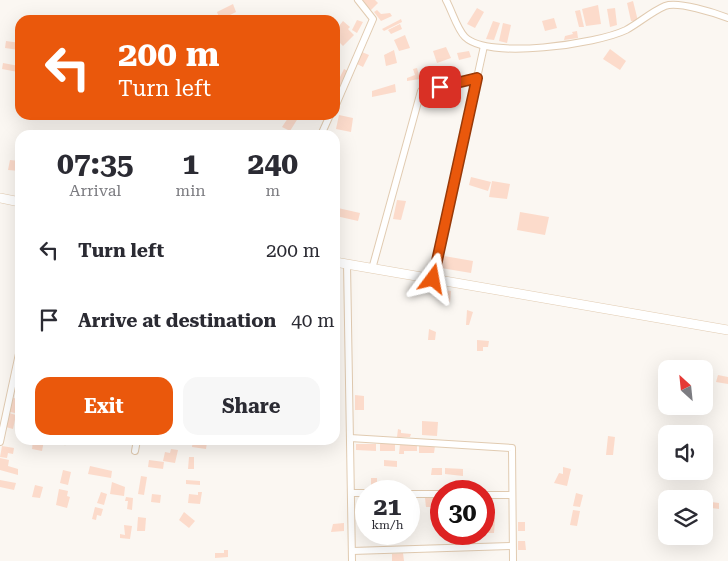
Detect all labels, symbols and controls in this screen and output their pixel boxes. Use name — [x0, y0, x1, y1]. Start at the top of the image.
text: 200 m — [118, 34, 219, 75]
icon: left — [35, 35, 100, 100]
pin — [419, 66, 461, 108]
icon: arrive — [426, 73, 454, 101]
text: Turn left — [118, 76, 211, 101]
text: 07:35 — [57, 146, 134, 181]
text: 1 — [182, 146, 199, 181]
text: 240 — [248, 146, 298, 181]
text: Arrival — [69, 181, 121, 200]
text: min — [176, 181, 206, 200]
text: m — [265, 181, 280, 200]
icon: left — [35, 236, 63, 264]
text: Turn left — [78, 239, 164, 262]
text: 200 m — [266, 239, 320, 262]
position arrow — [406, 252, 458, 304]
icon: arrive — [35, 306, 63, 334]
text: Arrive at destination — [78, 309, 276, 332]
text: 40 m — [291, 309, 335, 332]
north arrow — [658, 360, 712, 415]
map controls — [658, 360, 713, 545]
button: Exit — [35, 377, 173, 435]
button: Share — [183, 377, 320, 435]
button: sound — [658, 425, 713, 480]
speed limit sign: 30 — [430, 480, 495, 545]
button: layers — [658, 490, 713, 545]
text: 21 — [373, 492, 402, 521]
text: km/h — [371, 518, 404, 532]

